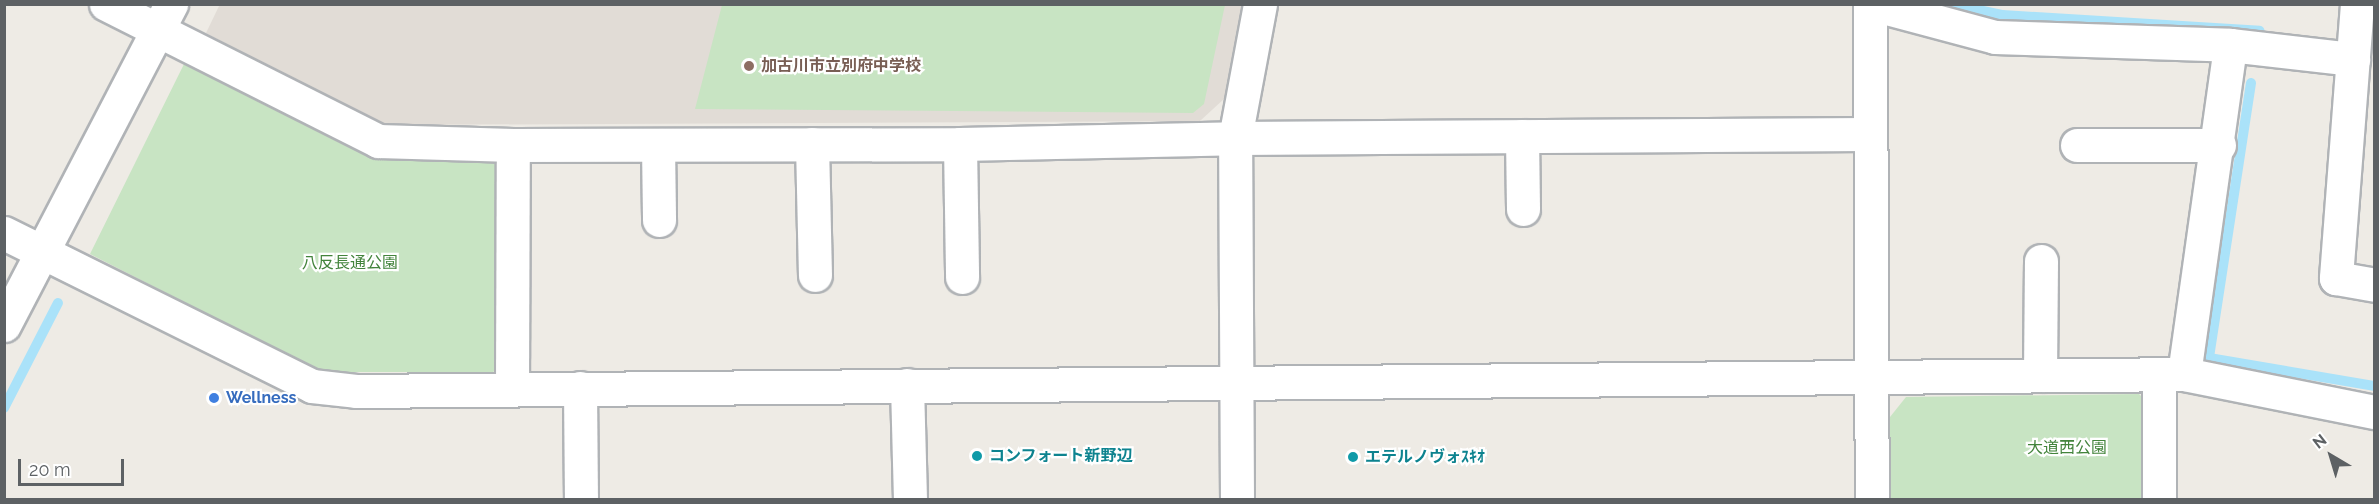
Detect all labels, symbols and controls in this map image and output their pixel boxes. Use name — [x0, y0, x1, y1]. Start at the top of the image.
place label: 加古川市立別府中学校 — [761, 56, 921, 76]
marker: 加古川市立別府中学校 — [742, 59, 756, 73]
park label: 八反長通公園 — [302, 253, 398, 273]
place label: Wellness — [226, 388, 297, 408]
marker: Wellness — [207, 391, 221, 405]
north arrow — [2301, 426, 2361, 486]
text: N — [2309, 430, 2330, 453]
park label: 大道西公園 — [2027, 438, 2107, 458]
place label: コンフォート新野辺 — [989, 446, 1133, 466]
scale bar — [21, 447, 128, 485]
place label: エテルノヴォｽｷｵ — [1365, 447, 1485, 467]
marker: コンフォート新野辺 — [970, 449, 984, 463]
marker: エテルノヴォｽｷｵ — [1346, 450, 1360, 464]
text: 20 m — [29, 459, 71, 480]

